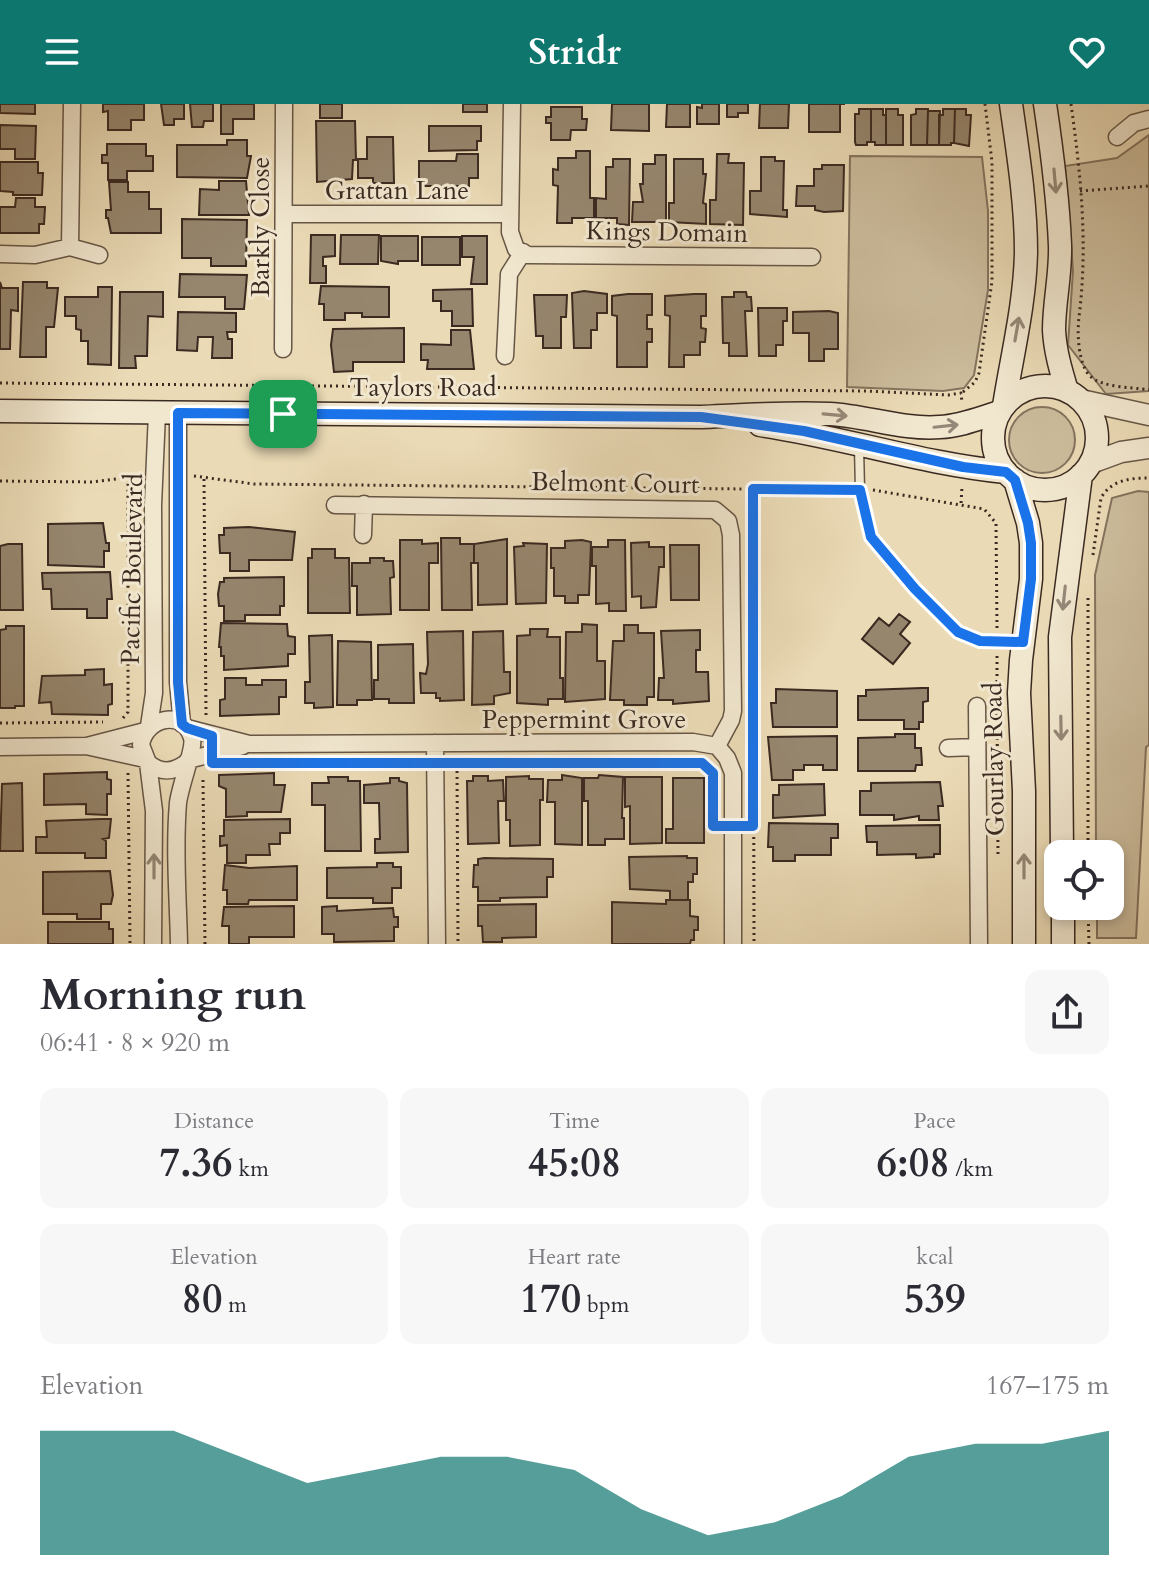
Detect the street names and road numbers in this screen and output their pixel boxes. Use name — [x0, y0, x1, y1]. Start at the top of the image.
street label: Barkly Close — [243, 157, 278, 297]
street label: Grattan Lane — [325, 173, 469, 208]
street label: Kings Domain — [586, 213, 749, 251]
street label: Taylors Road — [349, 370, 497, 405]
street label: Belmont Court — [531, 464, 699, 502]
street label: Pacific Boulevard — [113, 473, 151, 665]
street label: Gourlay Road — [975, 682, 1013, 836]
street label: Peppermint Grove — [482, 702, 686, 737]

